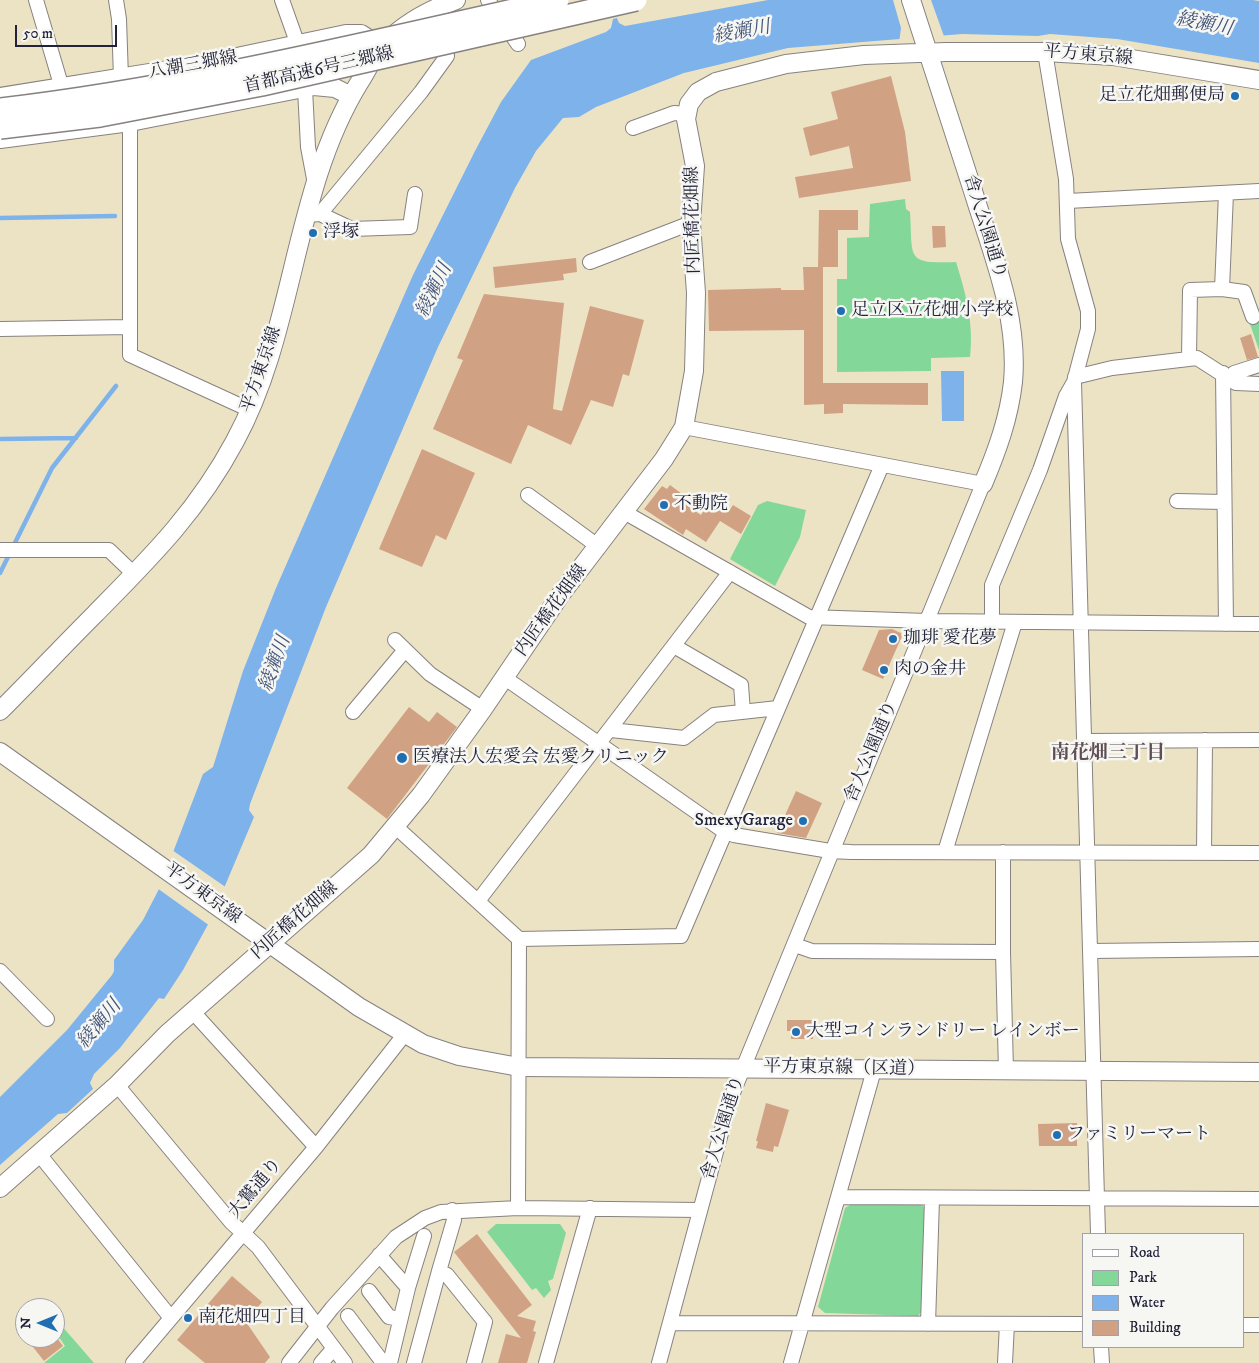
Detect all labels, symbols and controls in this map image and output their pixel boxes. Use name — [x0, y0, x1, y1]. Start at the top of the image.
water label: 綾瀬川 — [1174, 8, 1234, 42]
scale bar — [18, 15, 120, 47]
water label: 綾瀬川 — [712, 17, 772, 49]
text: 50 m — [23, 24, 53, 43]
street label: 平方東京線 — [1042, 41, 1134, 71]
street label: 首都高速6号三郷線 — [242, 43, 396, 99]
street label: 八潮三郷線 — [147, 48, 239, 84]
place label: 足立花畑郵便局 — [1099, 85, 1225, 107]
marker: 足立花畑郵便局 — [1229, 90, 1241, 102]
street label: 内匠橋花畑線 — [682, 166, 706, 274]
street label: 舎人公園通り — [958, 172, 1010, 282]
place label: 浮塚 — [323, 222, 359, 244]
marker: 浮塚 — [307, 227, 319, 239]
water label: 綾瀬川 — [412, 260, 458, 322]
place label: 足立区立花畑小学校 — [851, 300, 1013, 322]
marker: 足立区立花畑小学校 — [835, 305, 847, 317]
street label: 平方東京線 — [237, 324, 287, 416]
place label: 不動院 — [674, 494, 728, 516]
marker: 不動院 — [658, 499, 670, 511]
street label: 内匠橋花畑線 — [512, 561, 592, 661]
place label: 珈琲 愛花夢 — [903, 628, 997, 650]
water label: 綾瀬川 — [256, 633, 296, 695]
marker: 珈琲 愛花夢 — [887, 633, 899, 645]
place label: 肉の金井 — [894, 659, 966, 681]
marker: 肉の金井 — [878, 664, 890, 676]
street label: 舎人公園通り — [841, 698, 903, 806]
district label: 南花畑三丁目 — [1051, 743, 1165, 765]
place label: 医療法人宏愛会 宏愛クリニック — [413, 747, 669, 769]
marker: 医療法人宏愛会 宏愛クリニック — [395, 751, 409, 765]
place label: SmexyGarage — [694, 810, 793, 832]
marker: SmexyGarage — [797, 815, 809, 827]
street label: 平方東京線 — [159, 859, 245, 929]
street label: 内匠橋花畑線 — [247, 877, 343, 965]
water label: 綾瀬川 — [73, 996, 127, 1054]
place label: 大型コインランドリー レインボー — [806, 1021, 1080, 1043]
marker: 大型コインランドリー レインボー — [790, 1026, 802, 1038]
street label: 平方東京線（区道） — [763, 1057, 925, 1081]
street label: 舎人公園通り — [698, 1073, 750, 1183]
place label: ファミリーマート — [1067, 1124, 1211, 1146]
marker: ファミリーマート — [1051, 1129, 1063, 1141]
street label: 大鷲通り — [225, 1154, 287, 1224]
legend — [1082, 1233, 1244, 1348]
text: Road — [1129, 1243, 1160, 1262]
text: Park — [1129, 1268, 1157, 1287]
text: Water — [1129, 1293, 1165, 1312]
north arrow — [15, 1298, 65, 1348]
place label: 南花畑四丁目 — [198, 1307, 306, 1329]
marker: 南花畑四丁目 — [182, 1312, 194, 1324]
text: N — [17, 1317, 35, 1329]
text: Building — [1129, 1318, 1181, 1337]

